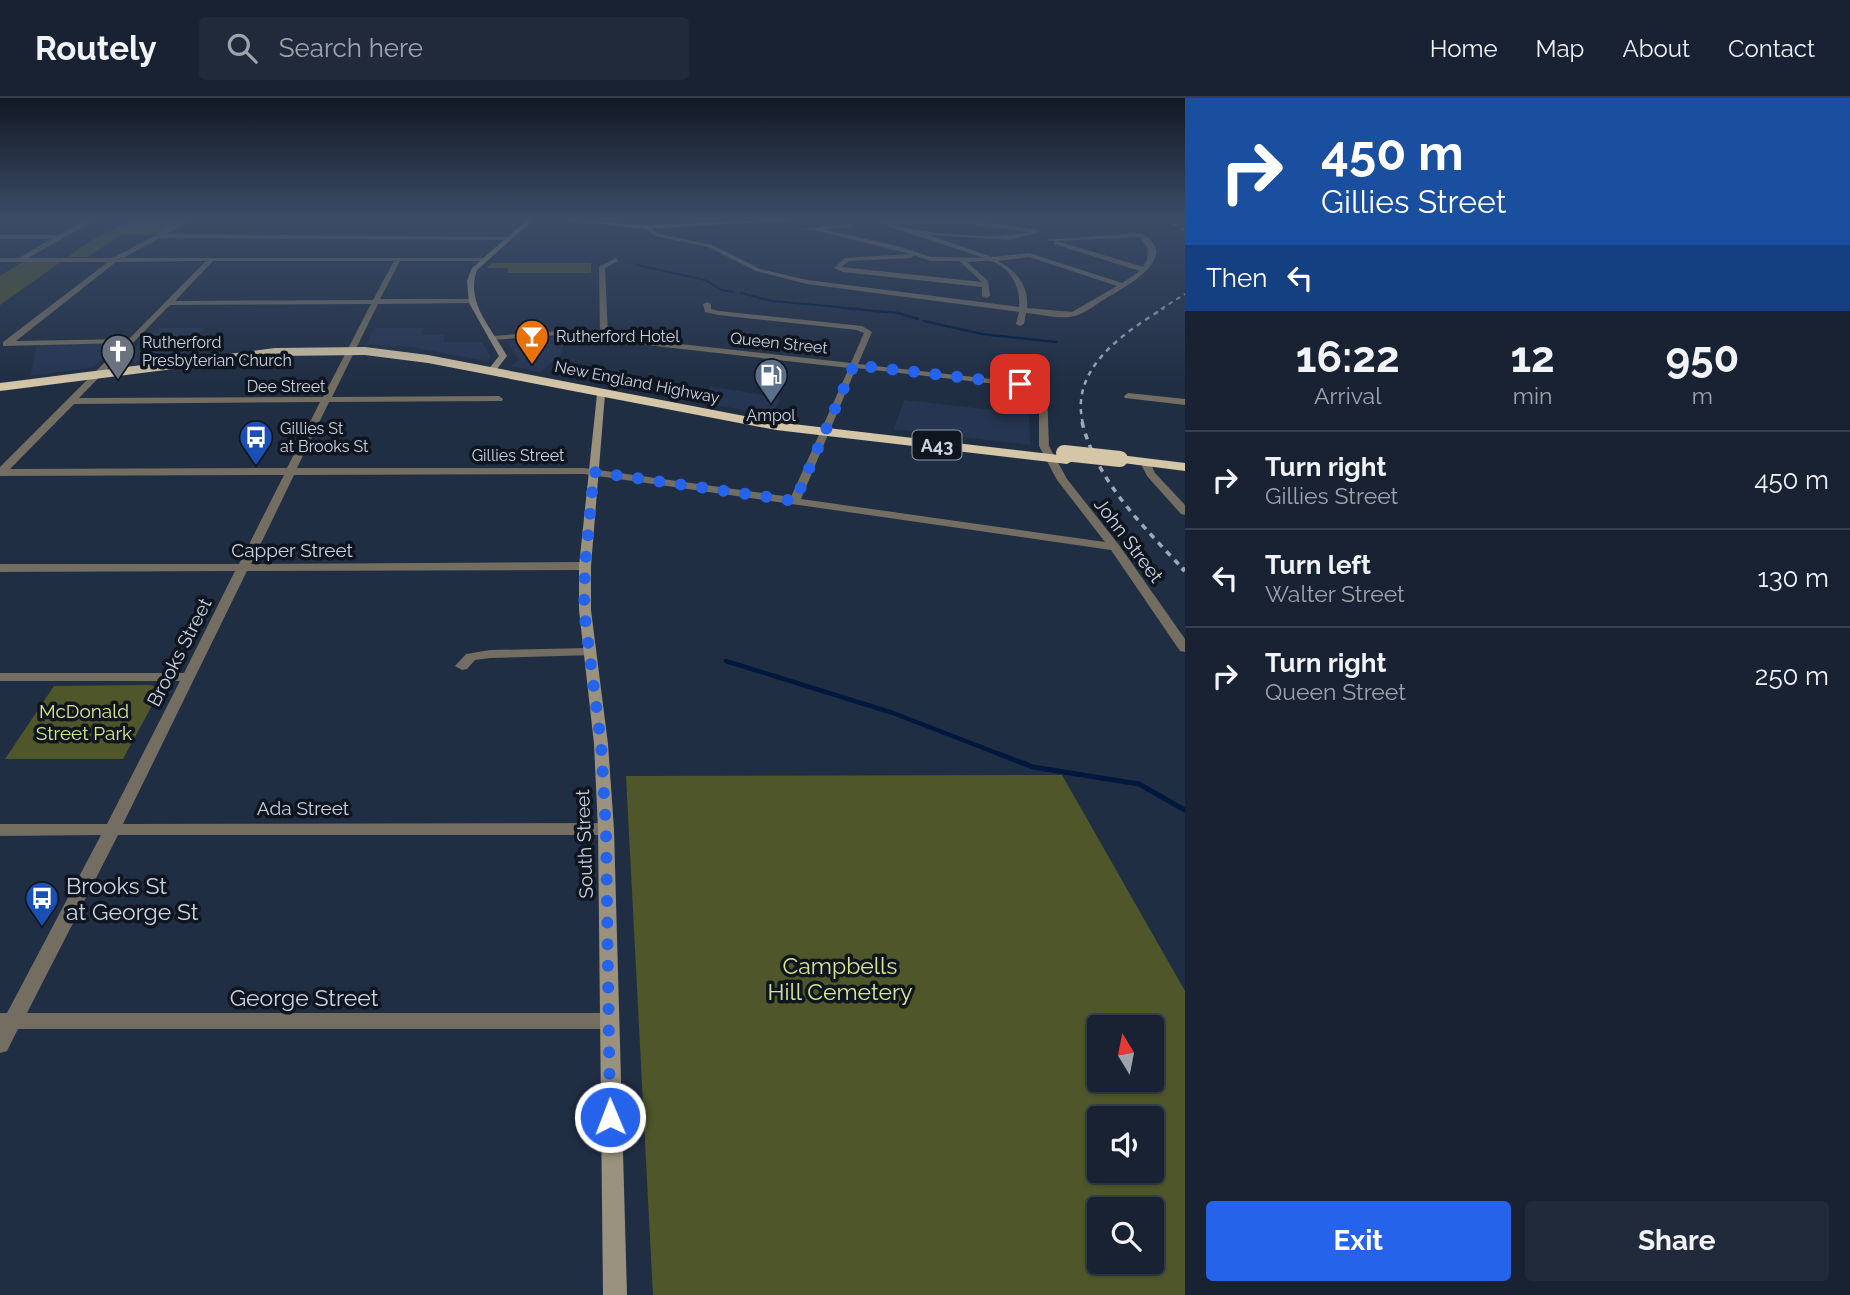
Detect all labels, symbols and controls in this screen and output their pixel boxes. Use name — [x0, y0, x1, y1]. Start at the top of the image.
search box — [199, 17, 689, 80]
text: Routely — [35, 29, 157, 68]
icon: search — [223, 29, 261, 67]
text: Search here — [279, 33, 423, 63]
text: Home — [1430, 34, 1498, 63]
text: Map — [1536, 34, 1584, 63]
text: About — [1622, 34, 1690, 63]
text: Contact — [1728, 34, 1815, 63]
text: 450 m — [1321, 124, 1464, 181]
icon: right — [1206, 126, 1297, 217]
text: Gillies Street — [1321, 183, 1506, 220]
icon: left — [1281, 259, 1319, 297]
text: Then — [1206, 263, 1267, 293]
bar icon: Rutherford Hotel — [513, 317, 551, 366]
place label: Rutherford Hotel — [556, 327, 680, 346]
street label: Queen Street — [729, 328, 829, 358]
church icon: Rutherford Presbyterian Church — [99, 332, 137, 381]
place label: Rutherford Presbyterian Church — [142, 333, 292, 370]
text: 16:22 — [1296, 333, 1400, 382]
text: 12 — [1510, 333, 1555, 382]
text: 950 — [1666, 333, 1739, 382]
pin — [990, 354, 1050, 414]
fuel station icon: Ampol — [752, 356, 790, 405]
street label: New England Highway — [553, 357, 721, 407]
icon: arrive — [1001, 365, 1039, 403]
street label: Dee Street — [247, 377, 326, 396]
text: Arrival — [1314, 382, 1381, 409]
text: min — [1513, 382, 1552, 409]
text: m — [1692, 382, 1713, 409]
place label: Ampol — [746, 406, 796, 425]
bus stop icon: Gillies St at Brooks St — [237, 418, 275, 467]
place label: Gillies St at Brooks St — [280, 419, 369, 456]
road number: A43 — [912, 430, 962, 460]
street label: Gillies Street — [472, 446, 565, 465]
text: Turn right — [1265, 452, 1386, 482]
icon: right — [1206, 461, 1244, 499]
text: 450 m — [1754, 465, 1829, 495]
text: Gillies Street — [1265, 482, 1398, 509]
street label: John Street — [1090, 493, 1168, 587]
street label: Capper Street — [231, 539, 353, 561]
text: Turn left — [1265, 550, 1371, 580]
icon: left — [1206, 559, 1244, 597]
text: 130 m — [1758, 563, 1829, 593]
text: Walter Street — [1265, 580, 1405, 607]
street label: Brooks Street — [142, 594, 216, 710]
text: Turn right — [1265, 648, 1386, 678]
icon: right — [1206, 657, 1244, 695]
text: 250 m — [1755, 661, 1829, 691]
text: Queen Street — [1265, 678, 1406, 705]
park label: McDonald Street Park — [36, 700, 132, 744]
street label: South Street — [571, 788, 597, 899]
street label: Ada Street — [257, 797, 350, 819]
place label: Brooks St at George St — [66, 872, 199, 925]
bus stop icon: Brooks St at George St — [23, 879, 61, 928]
park label: Campbells Hill Cemetery — [767, 952, 913, 1005]
street label: George Street — [230, 984, 379, 1011]
north arrow — [1087, 1015, 1164, 1092]
map controls — [1087, 1015, 1164, 1274]
position arrow — [573, 1080, 647, 1154]
button: sound — [1087, 1106, 1164, 1183]
button: search — [1087, 1197, 1164, 1274]
button: Exit — [1206, 1201, 1511, 1281]
button: Share — [1525, 1201, 1829, 1281]

